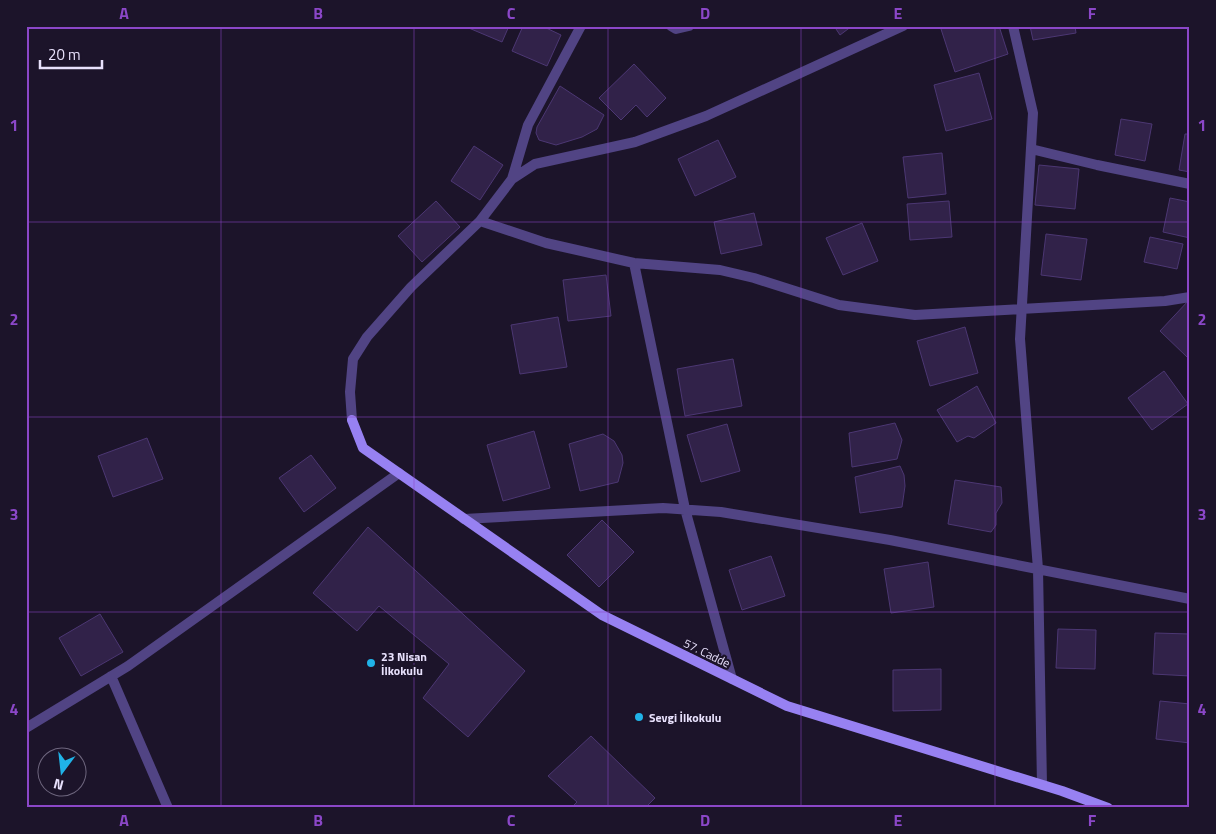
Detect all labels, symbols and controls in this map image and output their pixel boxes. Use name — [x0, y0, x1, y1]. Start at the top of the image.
text: A — [119, 1, 129, 25]
text: B — [313, 1, 323, 25]
text: C — [507, 1, 516, 25]
text: D — [700, 1, 710, 25]
text: E — [894, 1, 903, 25]
text: F — [1088, 1, 1097, 25]
scale bar — [40, 38, 102, 70]
text: 20 m — [48, 43, 81, 66]
text: 1 — [10, 113, 18, 137]
text: 1 — [1198, 113, 1206, 137]
text: 2 — [10, 307, 18, 331]
text: 2 — [1198, 307, 1206, 331]
text: 3 — [10, 502, 18, 526]
text: 3 — [1198, 502, 1206, 526]
street label: 57. Cadde — [680, 634, 734, 672]
place label: 23 Nisan İlkokulu — [381, 647, 427, 680]
marker: 23 Nisan İlkokulu — [365, 657, 377, 669]
text: 4 — [10, 697, 19, 721]
text: 4 — [1198, 697, 1207, 721]
place label: Sevgi İlkokulu — [649, 708, 721, 727]
marker: Sevgi İlkokulu — [633, 711, 645, 723]
north arrow — [38, 746, 88, 796]
text: N — [51, 774, 66, 796]
text: A — [119, 808, 129, 832]
text: B — [313, 808, 323, 832]
text: C — [507, 808, 516, 832]
text: D — [700, 808, 710, 832]
text: E — [894, 808, 903, 832]
text: F — [1088, 808, 1097, 832]

